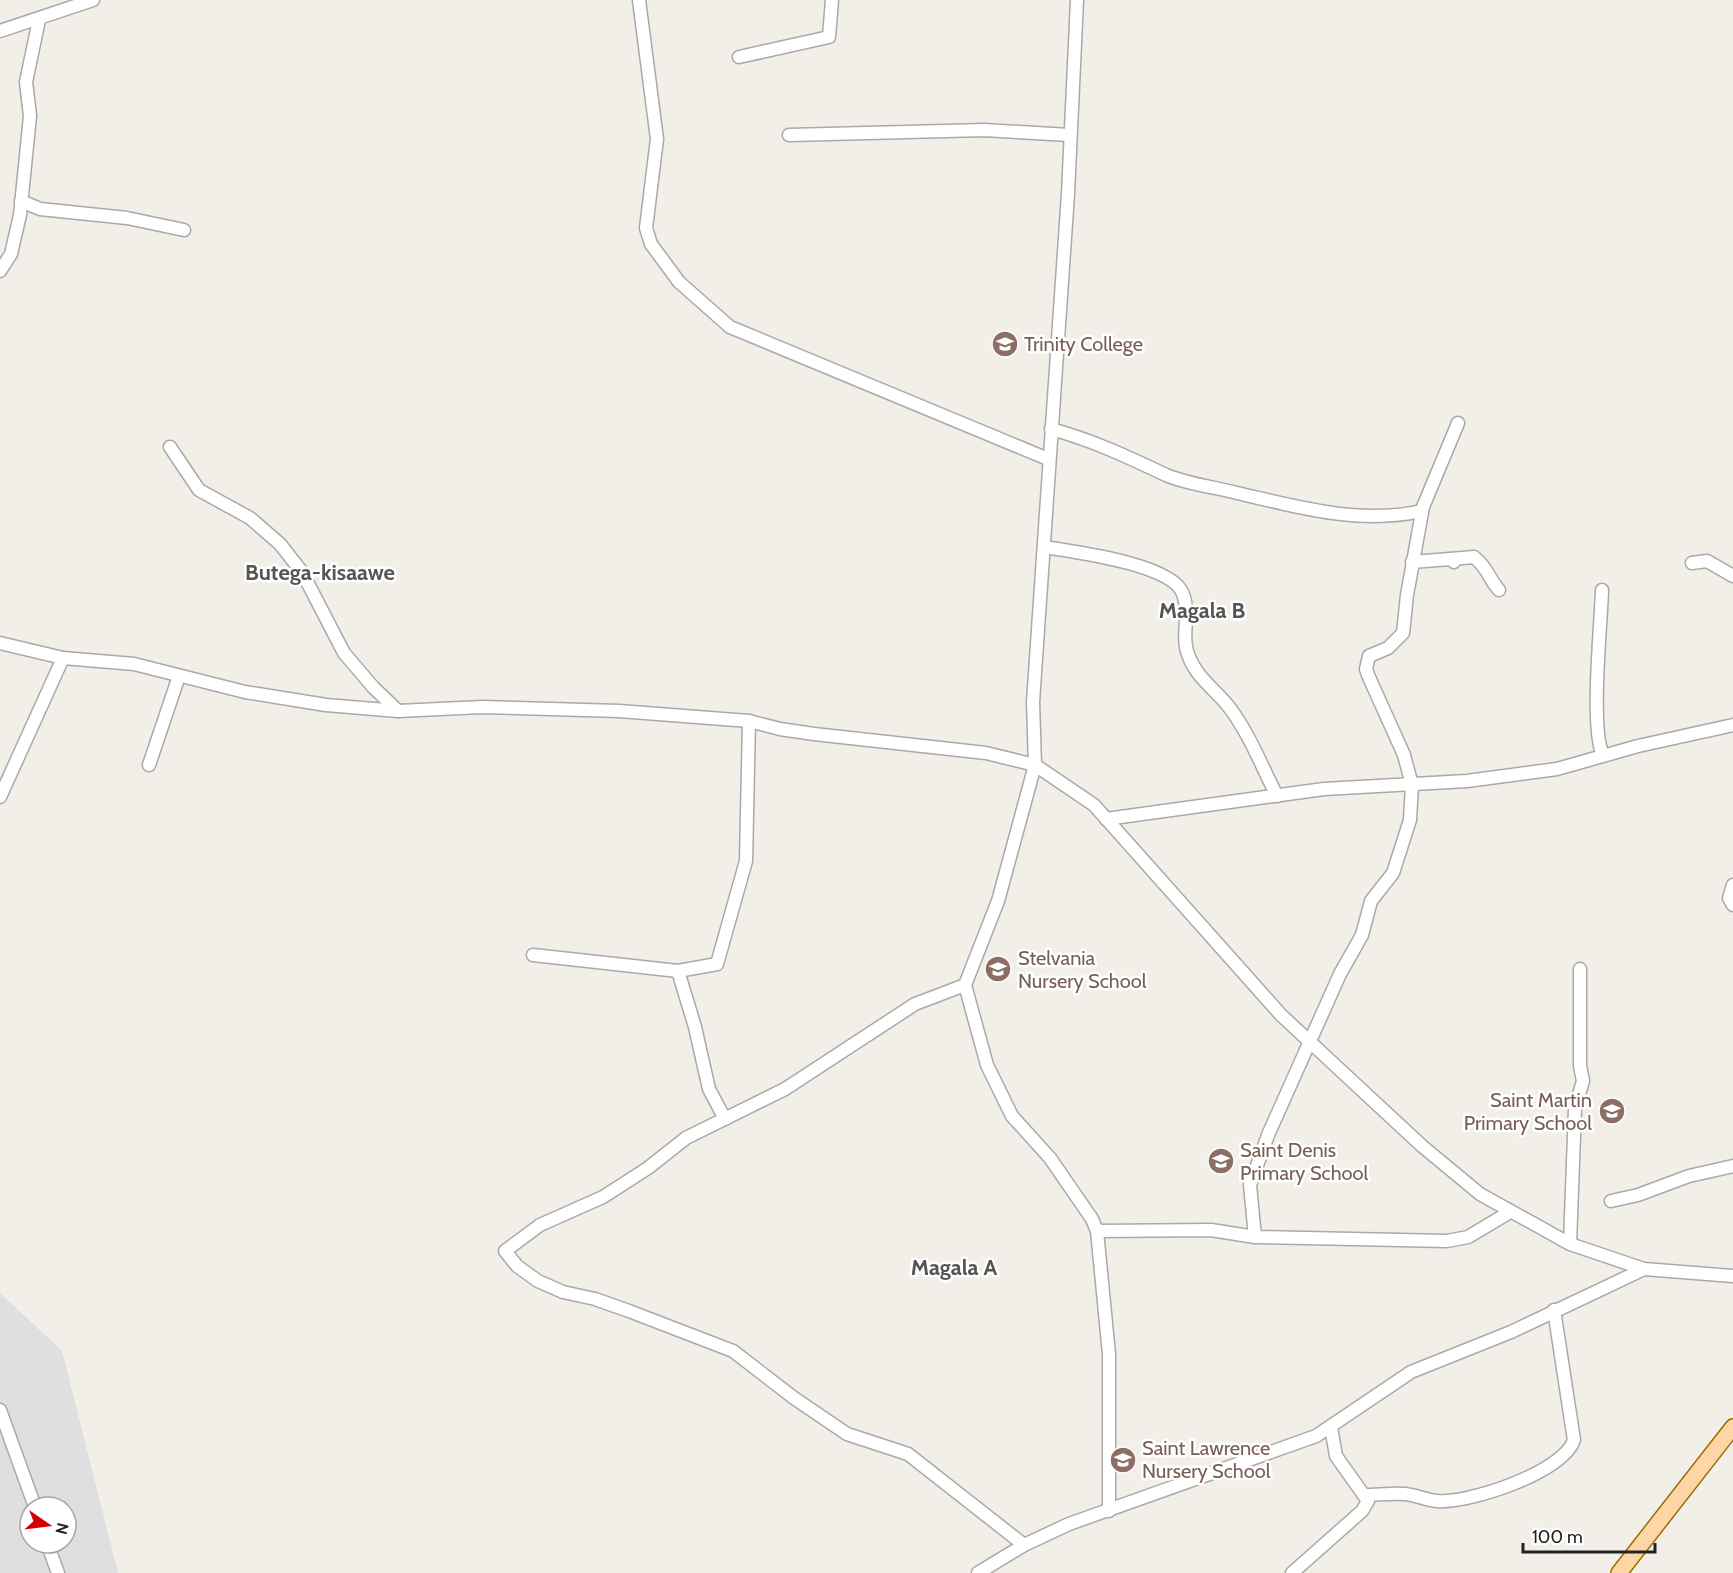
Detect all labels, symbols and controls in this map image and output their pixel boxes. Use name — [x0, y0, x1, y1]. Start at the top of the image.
school or university icon: Trinity College — [990, 329, 1020, 359]
place label: Trinity College — [1024, 332, 1143, 356]
district label: Butega-kisaawe — [245, 559, 395, 586]
district label: Magala B — [1159, 597, 1246, 624]
place label: Stelvania Nursery School — [1018, 946, 1147, 993]
school or university icon: Stelvania Nursery School — [983, 954, 1013, 984]
place label: Saint Martin Primary School — [1464, 1088, 1592, 1135]
school or university icon: Saint Martin Primary School — [1597, 1096, 1627, 1126]
place label: Saint Denis Primary School — [1240, 1138, 1368, 1185]
school or university icon: Saint Denis Primary School — [1206, 1146, 1236, 1176]
district label: Magala A — [911, 1254, 998, 1281]
place label: Saint Lawrence Nursery School — [1142, 1436, 1271, 1483]
school or university icon: Saint Lawrence Nursery School — [1108, 1445, 1138, 1475]
north arrow — [18, 1495, 78, 1555]
scale bar — [1523, 1516, 1655, 1554]
text: N — [51, 1521, 73, 1536]
text: 100 m — [1532, 1526, 1583, 1548]

